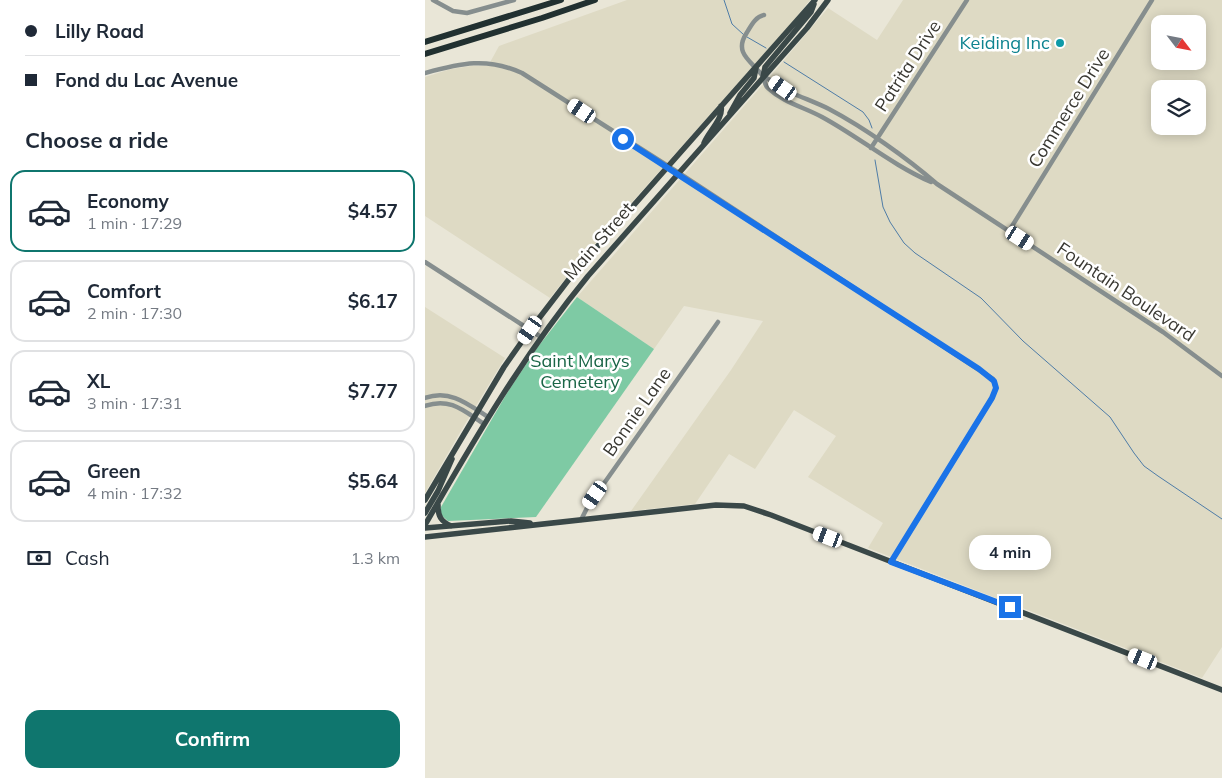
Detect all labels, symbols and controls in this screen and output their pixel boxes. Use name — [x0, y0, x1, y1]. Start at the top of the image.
north arrow — [1151, 15, 1206, 70]
map controls — [1151, 15, 1206, 135]
street label: Patrita Drive — [869, 16, 946, 116]
text: Lilly Road — [55, 19, 144, 43]
place label: Keiding Inc — [959, 31, 1050, 54]
marker: Keiding Inc — [1054, 37, 1066, 49]
street label: Commerce Drive — [1023, 44, 1114, 172]
text: Fond du Lac Avenue — [55, 68, 238, 92]
car — [766, 73, 799, 103]
button: layers — [1151, 80, 1206, 135]
car — [565, 96, 598, 126]
text: Choose a ride — [25, 126, 168, 154]
route start — [612, 128, 634, 150]
icon: car — [27, 189, 72, 234]
text: Economy — [87, 189, 169, 213]
street label: Main Street — [559, 197, 639, 284]
text: $4.57 — [348, 199, 398, 223]
text: 1 min · 17:29 — [87, 213, 182, 233]
car — [1003, 224, 1036, 252]
street label: Fountain Boulevard — [1053, 237, 1200, 346]
icon: car — [27, 279, 72, 324]
text: Comfort — [87, 279, 161, 303]
text: $6.17 — [348, 289, 398, 313]
text: 2 min · 17:30 — [87, 303, 182, 323]
car — [515, 313, 544, 347]
park label: Saint Marys Cemetery — [530, 349, 630, 393]
street label: Bonnie Lane — [598, 363, 676, 461]
icon: car — [27, 369, 72, 414]
text: XL — [87, 369, 110, 393]
text: $7.77 — [348, 379, 398, 403]
text: 3 min · 17:31 — [87, 393, 182, 413]
icon: car — [27, 459, 72, 504]
text: Green — [87, 459, 141, 483]
text: $5.64 — [348, 469, 398, 493]
car — [580, 478, 609, 512]
text: 4 min · 17:32 — [87, 483, 182, 503]
car — [811, 525, 844, 549]
callout: 4 min — [969, 534, 1051, 570]
text: 4 min — [989, 542, 1031, 562]
icon: cash — [25, 544, 53, 572]
text: Cash — [65, 546, 110, 570]
text: 1.3 km — [351, 548, 400, 568]
route end — [999, 596, 1021, 618]
car — [1126, 646, 1159, 672]
button: Confirm — [25, 710, 400, 768]

